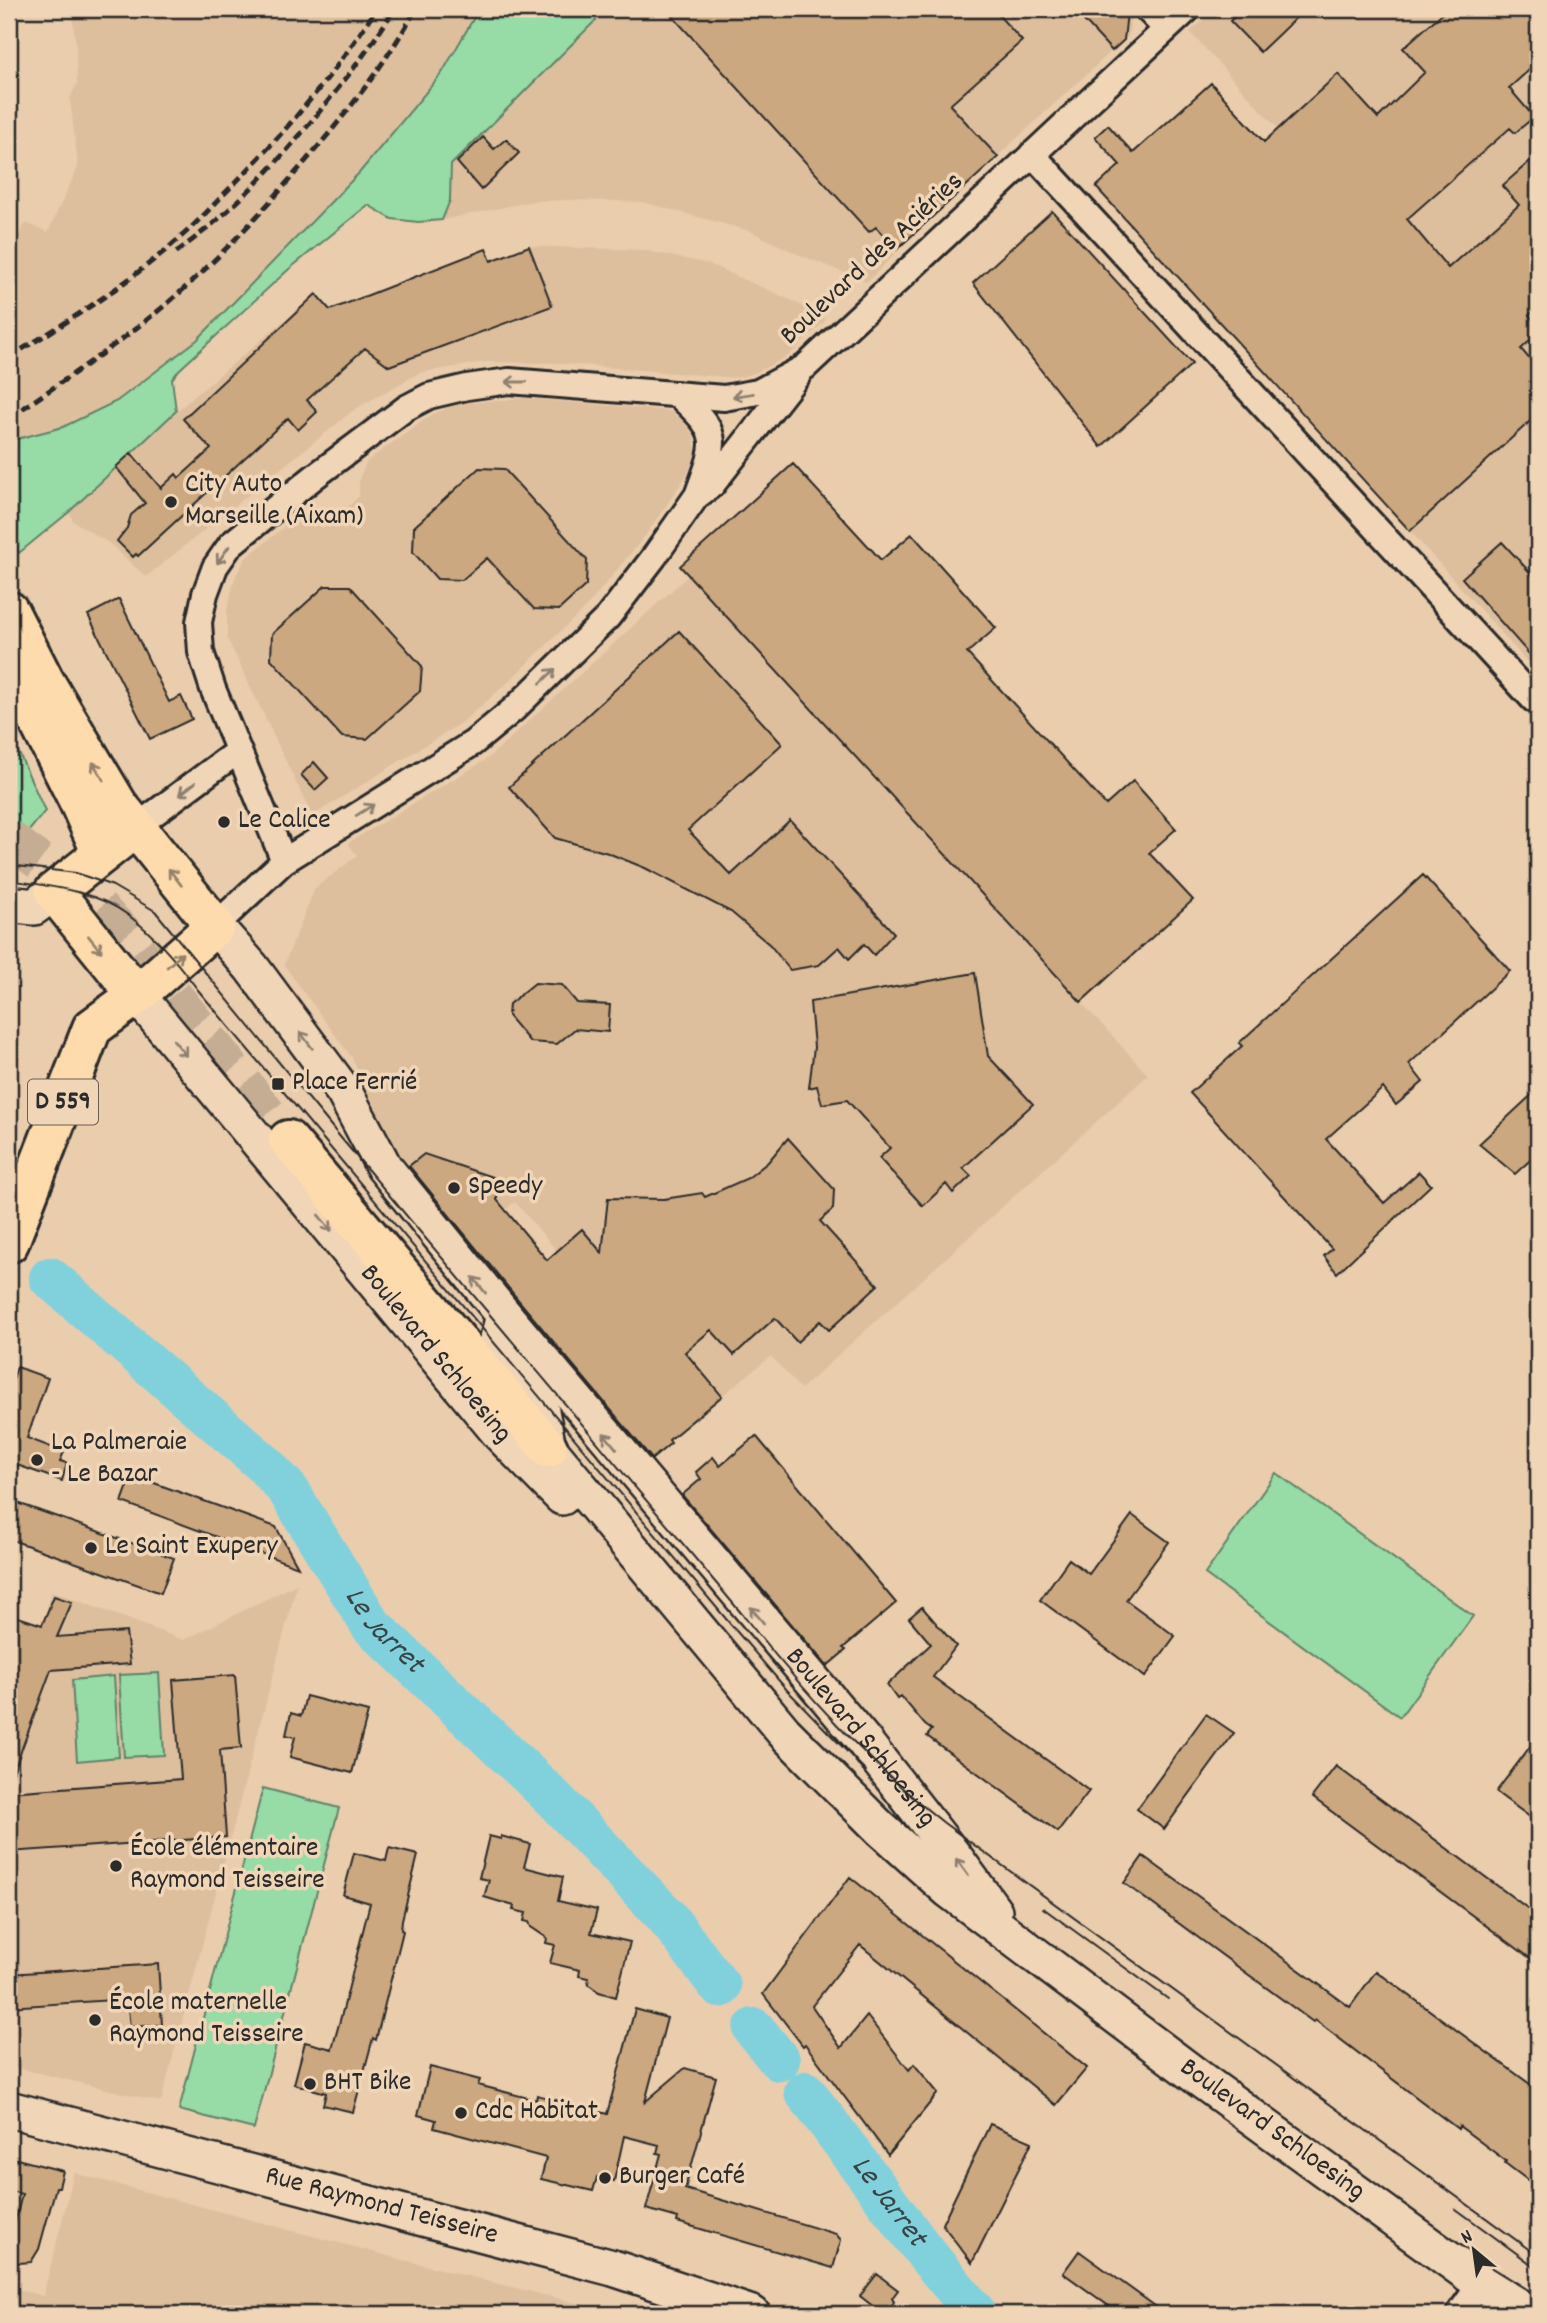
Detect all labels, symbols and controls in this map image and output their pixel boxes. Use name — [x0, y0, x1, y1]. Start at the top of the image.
street label: Boulevard des Aciéries — [772, 164, 974, 356]
one-way arrow — [505, 375, 528, 389]
one-way arrow — [732, 389, 755, 402]
place label: City Auto Marseille (Aixam) — [185, 466, 363, 538]
marker: City Auto Marseille (Aixam) — [163, 494, 179, 510]
one-way arrow — [216, 545, 230, 564]
one-way arrow — [539, 667, 556, 684]
one-way arrow — [91, 761, 105, 781]
one-way arrow — [178, 782, 197, 797]
place label: Le Calice — [238, 802, 331, 842]
one-way arrow — [354, 802, 374, 816]
marker: Le Calice — [216, 814, 232, 830]
one-way arrow — [167, 868, 182, 886]
one-way arrow — [88, 934, 103, 952]
one-way arrow — [166, 952, 184, 968]
one-way arrow — [298, 1031, 313, 1050]
one-way arrow — [172, 1038, 188, 1056]
place label: Place Ferrié — [292, 1064, 417, 1104]
marker: Place Ferrié — [270, 1076, 286, 1092]
road number: D 559 — [28, 1079, 98, 1124]
place label: Speedy — [468, 1168, 543, 1208]
marker: Speedy — [446, 1180, 462, 1196]
one-way arrow — [317, 1213, 333, 1231]
street label: Boulevard Schloesing — [349, 1257, 520, 1454]
one-way arrow — [472, 1276, 487, 1294]
place label: La Palmeraie - Le Bazar — [51, 1424, 187, 1496]
one-way arrow — [602, 1432, 618, 1450]
marker: La Palmeraie - Le Bazar — [29, 1452, 45, 1468]
place label: Le Saint Exupery — [105, 1528, 278, 1568]
marker: Le Saint Exupery — [83, 1540, 99, 1556]
water label: Le Jarret — [332, 1580, 435, 1687]
one-way arrow — [749, 1606, 765, 1624]
street label: Boulevard Schloesing — [774, 1640, 945, 1837]
place label: École élémentaire Raymond Teisseire — [130, 1830, 325, 1902]
marker: École élémentaire Raymond Teisseire — [108, 1858, 124, 1874]
one-way arrow — [955, 1858, 969, 1877]
place label: École maternelle Raymond Teisseire — [109, 1984, 304, 2056]
marker: École maternelle Raymond Teisseire — [87, 2012, 103, 2028]
street label: Boulevard Schloesing — [1170, 2049, 1373, 2212]
place label: BHT Bike — [324, 2064, 411, 2104]
marker: BHT Bike — [302, 2076, 318, 2092]
place label: Cdc Habitat — [475, 2093, 598, 2133]
marker: Cdc Habitat — [453, 2105, 469, 2121]
water label: Le Jarret — [839, 2148, 938, 2259]
street label: Rue Raymond Teisseire — [261, 2157, 502, 2257]
place label: Burger Café — [619, 2158, 745, 2198]
marker: Burger Café — [597, 2170, 613, 2186]
north arrow — [1438, 2214, 1508, 2284]
text: N — [1457, 2224, 1478, 2252]

